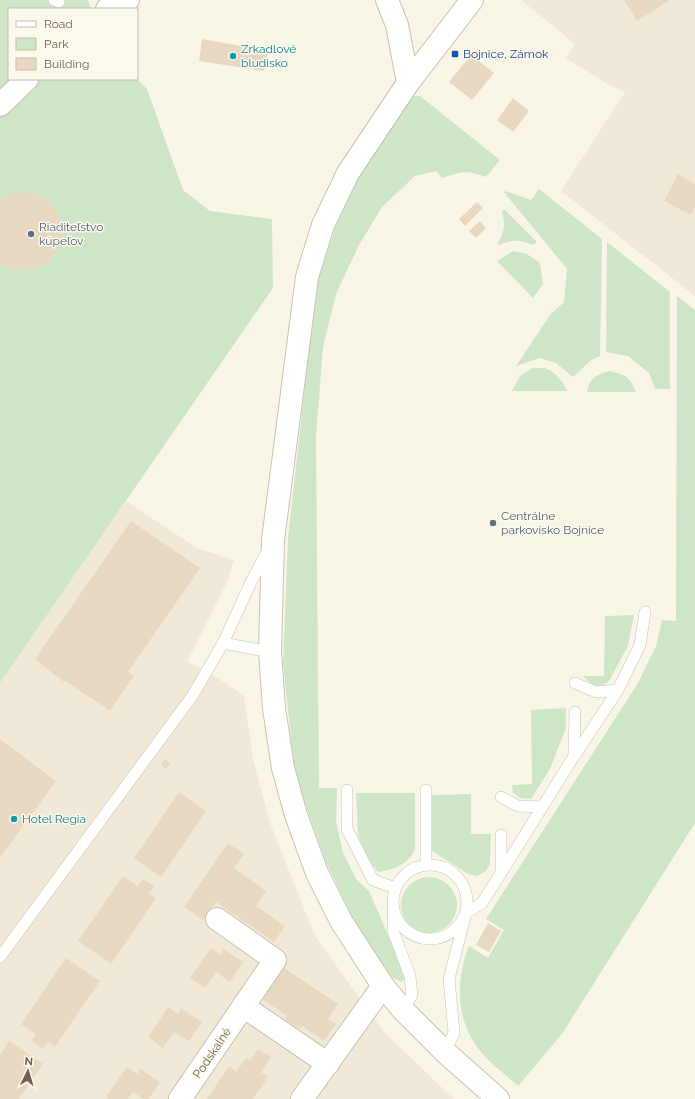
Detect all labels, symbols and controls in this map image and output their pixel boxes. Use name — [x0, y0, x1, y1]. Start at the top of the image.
legend — [8, 8, 138, 80]
text: Road — [44, 17, 73, 31]
text: Park — [44, 37, 69, 51]
place label: Zrkadlové bludisko — [241, 42, 296, 70]
place label: Bojnice, Zámok — [463, 47, 549, 61]
marker: Bojnice, Zámok — [450, 49, 460, 59]
marker: Zrkadlové bludisko — [228, 51, 238, 61]
text: Building — [44, 57, 90, 71]
place label: Riaditeľstvo kúpeľov — [39, 220, 103, 248]
marker: Riaditeľstvo kúpeľov — [26, 229, 36, 239]
place label: Centrálne parkovisko Bojnice — [501, 509, 604, 537]
marker: Centrálne parkovisko Bojnice — [488, 518, 498, 528]
place label: Hotel Regia — [22, 812, 86, 826]
marker: Hotel Regia — [9, 814, 19, 824]
street label: Podskalné — [190, 1025, 234, 1081]
north arrow — [8, 1051, 48, 1091]
text: N — [24, 1055, 34, 1068]

